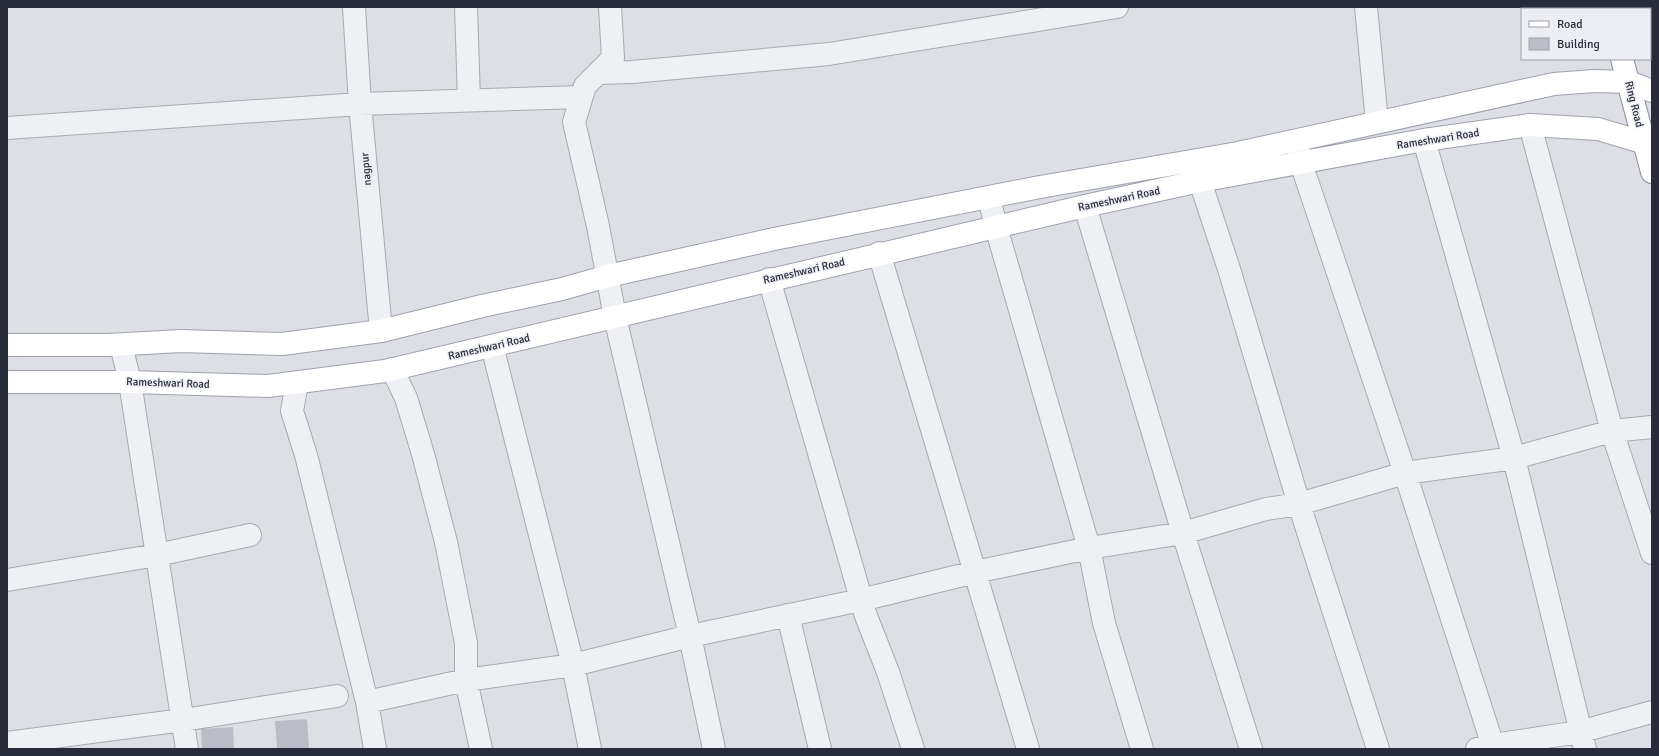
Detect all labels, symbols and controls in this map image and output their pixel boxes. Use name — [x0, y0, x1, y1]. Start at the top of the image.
legend — [1521, 8, 1651, 60]
text: Road — [1557, 17, 1583, 32]
text: Building — [1557, 37, 1600, 52]
street label: Ring Road — [1622, 79, 1646, 129]
street label: Rameshwari Road — [1396, 126, 1480, 152]
street label: nagpur — [358, 152, 374, 186]
street label: Rameshwari Road — [1077, 184, 1161, 214]
street label: Rameshwari Road — [762, 255, 846, 287]
street label: Rameshwari Road — [447, 331, 531, 363]
street label: Rameshwari Road — [126, 375, 210, 391]

